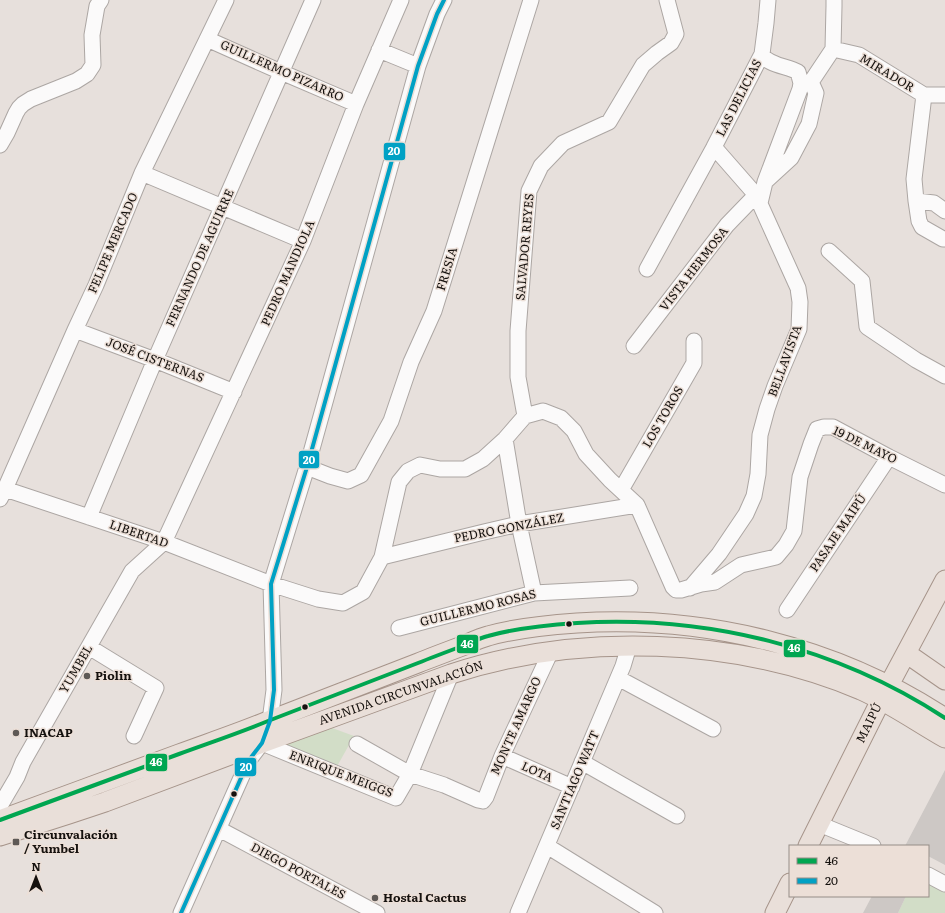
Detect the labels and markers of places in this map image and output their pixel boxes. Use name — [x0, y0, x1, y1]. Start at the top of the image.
unlabelled marker — [564, 619, 574, 629]
place label: Piolin — [95, 666, 132, 684]
marker: Piolin — [82, 671, 92, 681]
unlabelled marker — [300, 702, 310, 712]
place label: INACAP — [24, 723, 73, 741]
marker: INACAP — [11, 728, 21, 738]
unlabelled marker — [229, 789, 239, 799]
place label: Circunvalación / Yumbel — [24, 825, 118, 857]
marker: Circunvalación / Yumbel — [11, 837, 21, 847]
place label: Hostal Cactus — [383, 888, 466, 906]
marker: Hostal Cactus — [370, 893, 380, 903]

